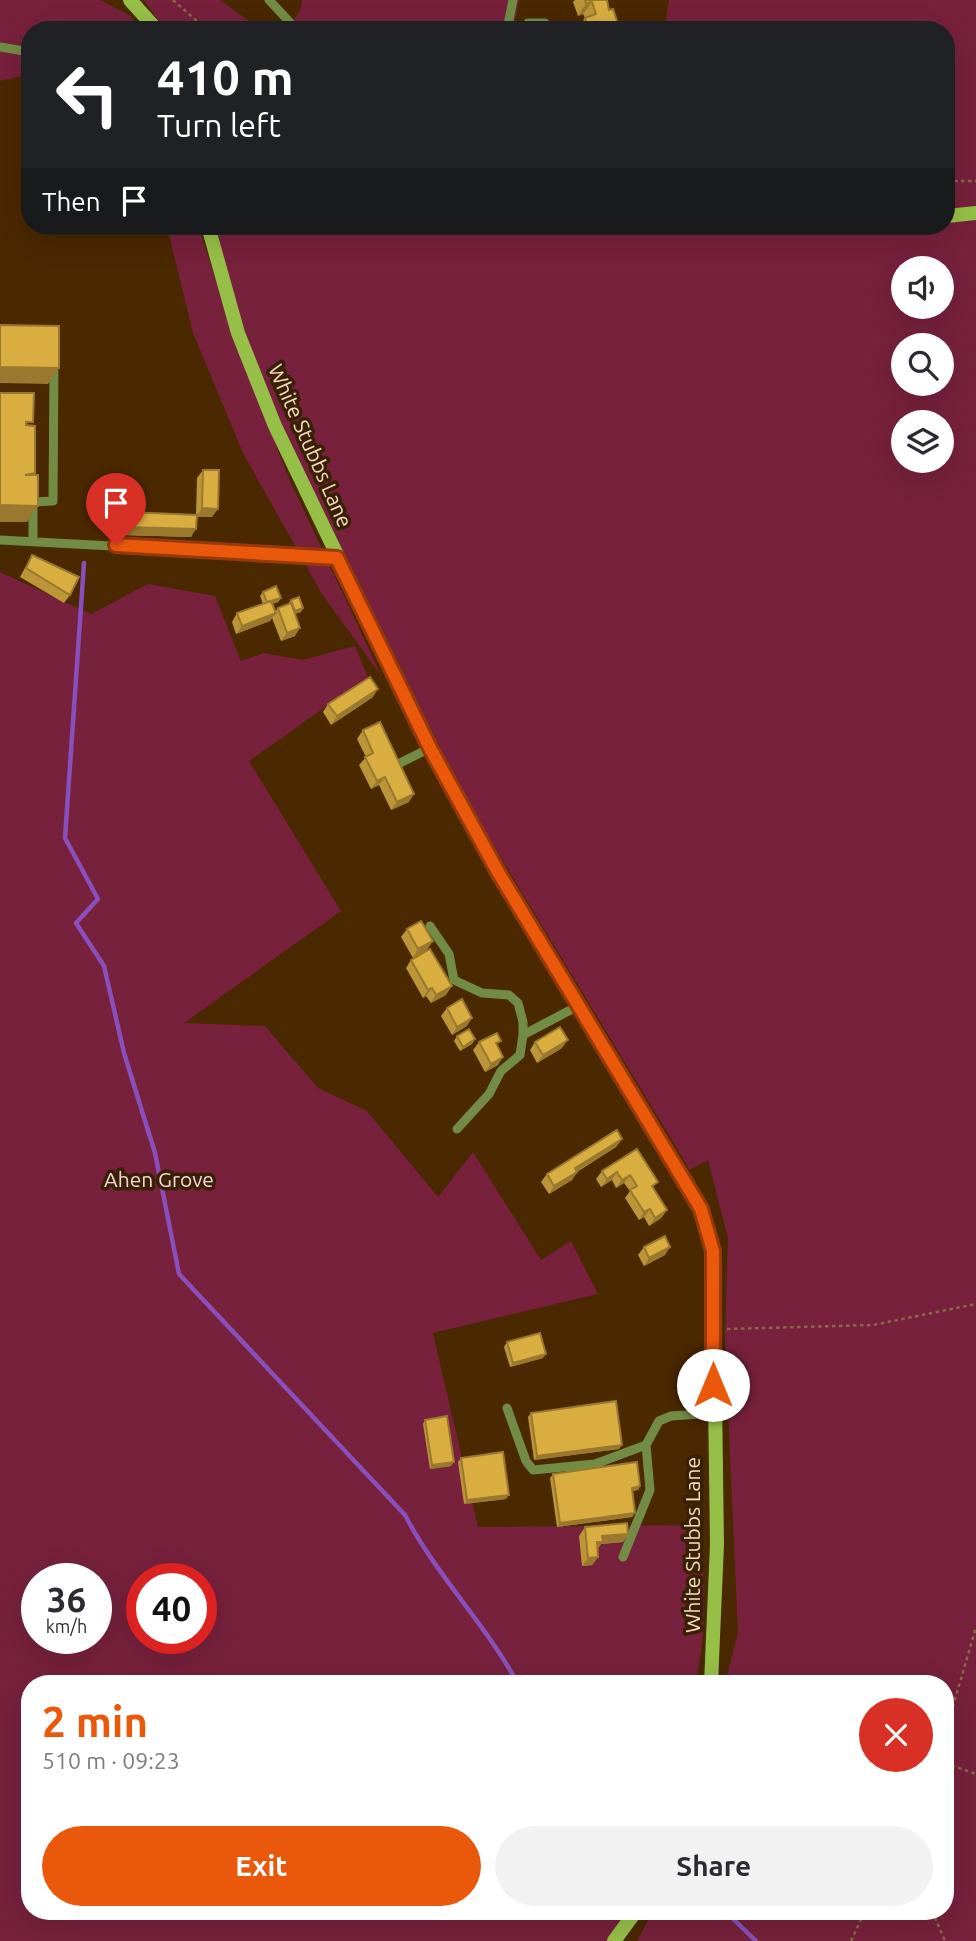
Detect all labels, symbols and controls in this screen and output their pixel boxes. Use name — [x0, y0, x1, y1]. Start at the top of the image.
icon: left — [42, 49, 133, 140]
text: 410 m — [157, 49, 294, 104]
text: Turn left — [157, 107, 281, 143]
icon: arrive — [115, 182, 153, 220]
text: Then — [42, 187, 101, 216]
map controls — [891, 256, 954, 473]
button: sound — [891, 256, 954, 319]
button: search — [891, 333, 954, 396]
street label: White Stubbs Lane — [264, 360, 358, 531]
button: layers — [891, 410, 954, 473]
pin — [86, 473, 146, 545]
icon: arrive — [97, 484, 135, 522]
park label: Ahen Grove — [104, 1167, 214, 1191]
position arrow — [676, 1348, 750, 1422]
street label: White Stubbs Lane — [680, 1457, 704, 1633]
speed limit sign: 40 — [126, 1563, 217, 1654]
text: 36 — [47, 1579, 86, 1619]
text: km/h — [46, 1616, 87, 1636]
text: 2 min — [42, 1698, 148, 1745]
button: close — [859, 1698, 933, 1772]
text: 510 m · 09:23 — [42, 1748, 180, 1773]
button: Exit — [42, 1826, 481, 1906]
button: Share — [495, 1826, 933, 1906]

